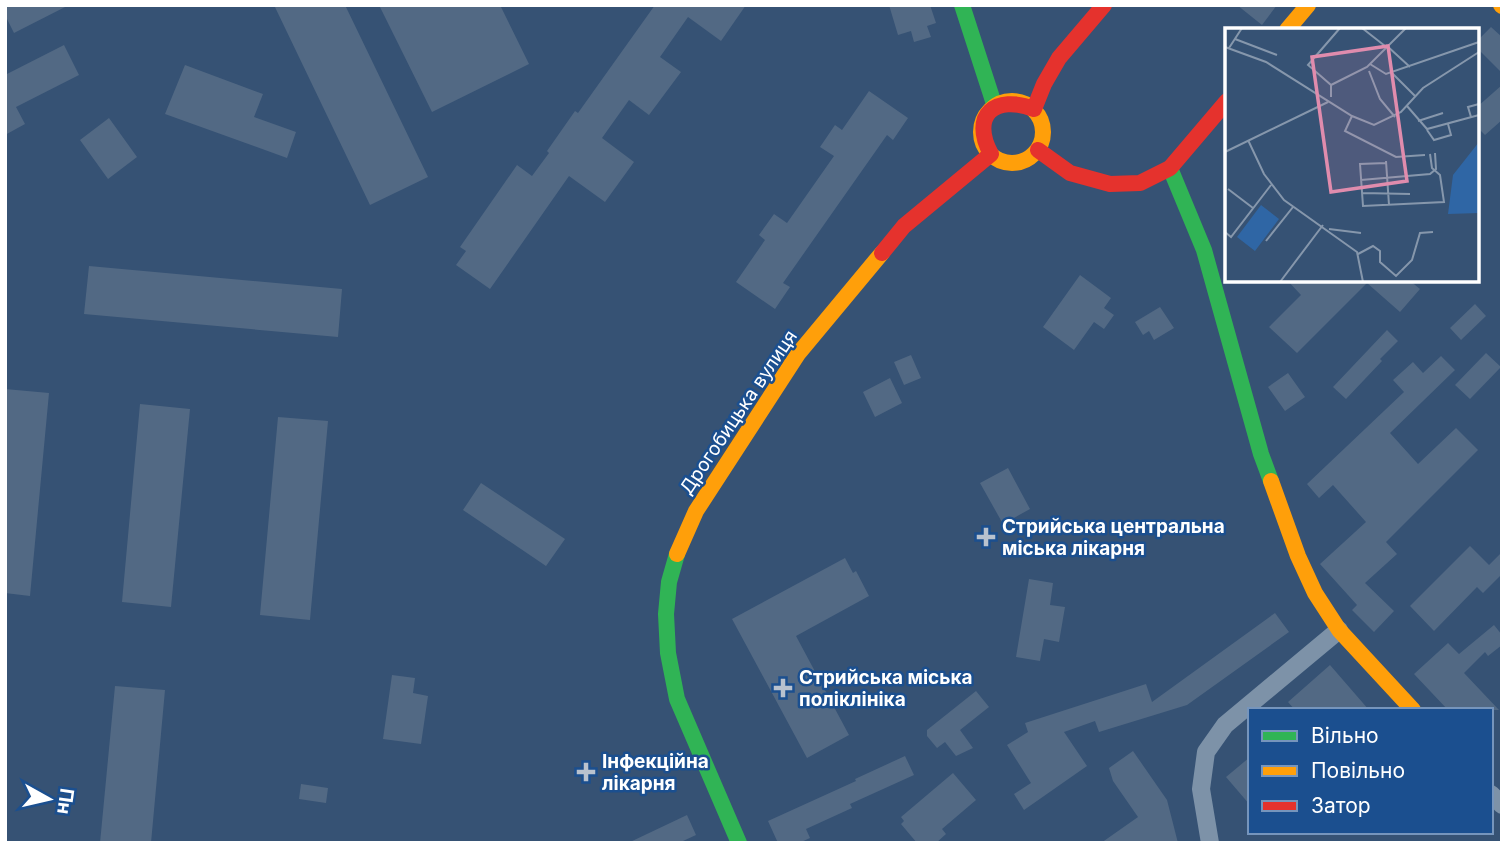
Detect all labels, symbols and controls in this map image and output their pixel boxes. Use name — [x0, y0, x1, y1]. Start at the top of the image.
inset map — [1225, 28, 1479, 282]
street label: Дрогобицька вулиця — [675, 326, 802, 499]
place label: Стрийська центральна міська лікарня — [1002, 515, 1225, 560]
marker: Стрийська центральна міська лікарня — [976, 527, 996, 547]
place label: Стрийська міська поліклініка — [799, 666, 973, 711]
marker: Стрийська міська поліклініка — [773, 678, 793, 698]
legend — [1248, 708, 1493, 834]
text: Вільно — [1311, 723, 1379, 748]
place label: Інфекційна лікарня — [602, 750, 709, 795]
text: Повільно — [1311, 758, 1405, 783]
marker: Інфекційна лікарня — [576, 762, 596, 782]
north arrow — [14, 764, 84, 834]
text: Пн — [52, 787, 79, 816]
text: Затор — [1311, 793, 1371, 818]

